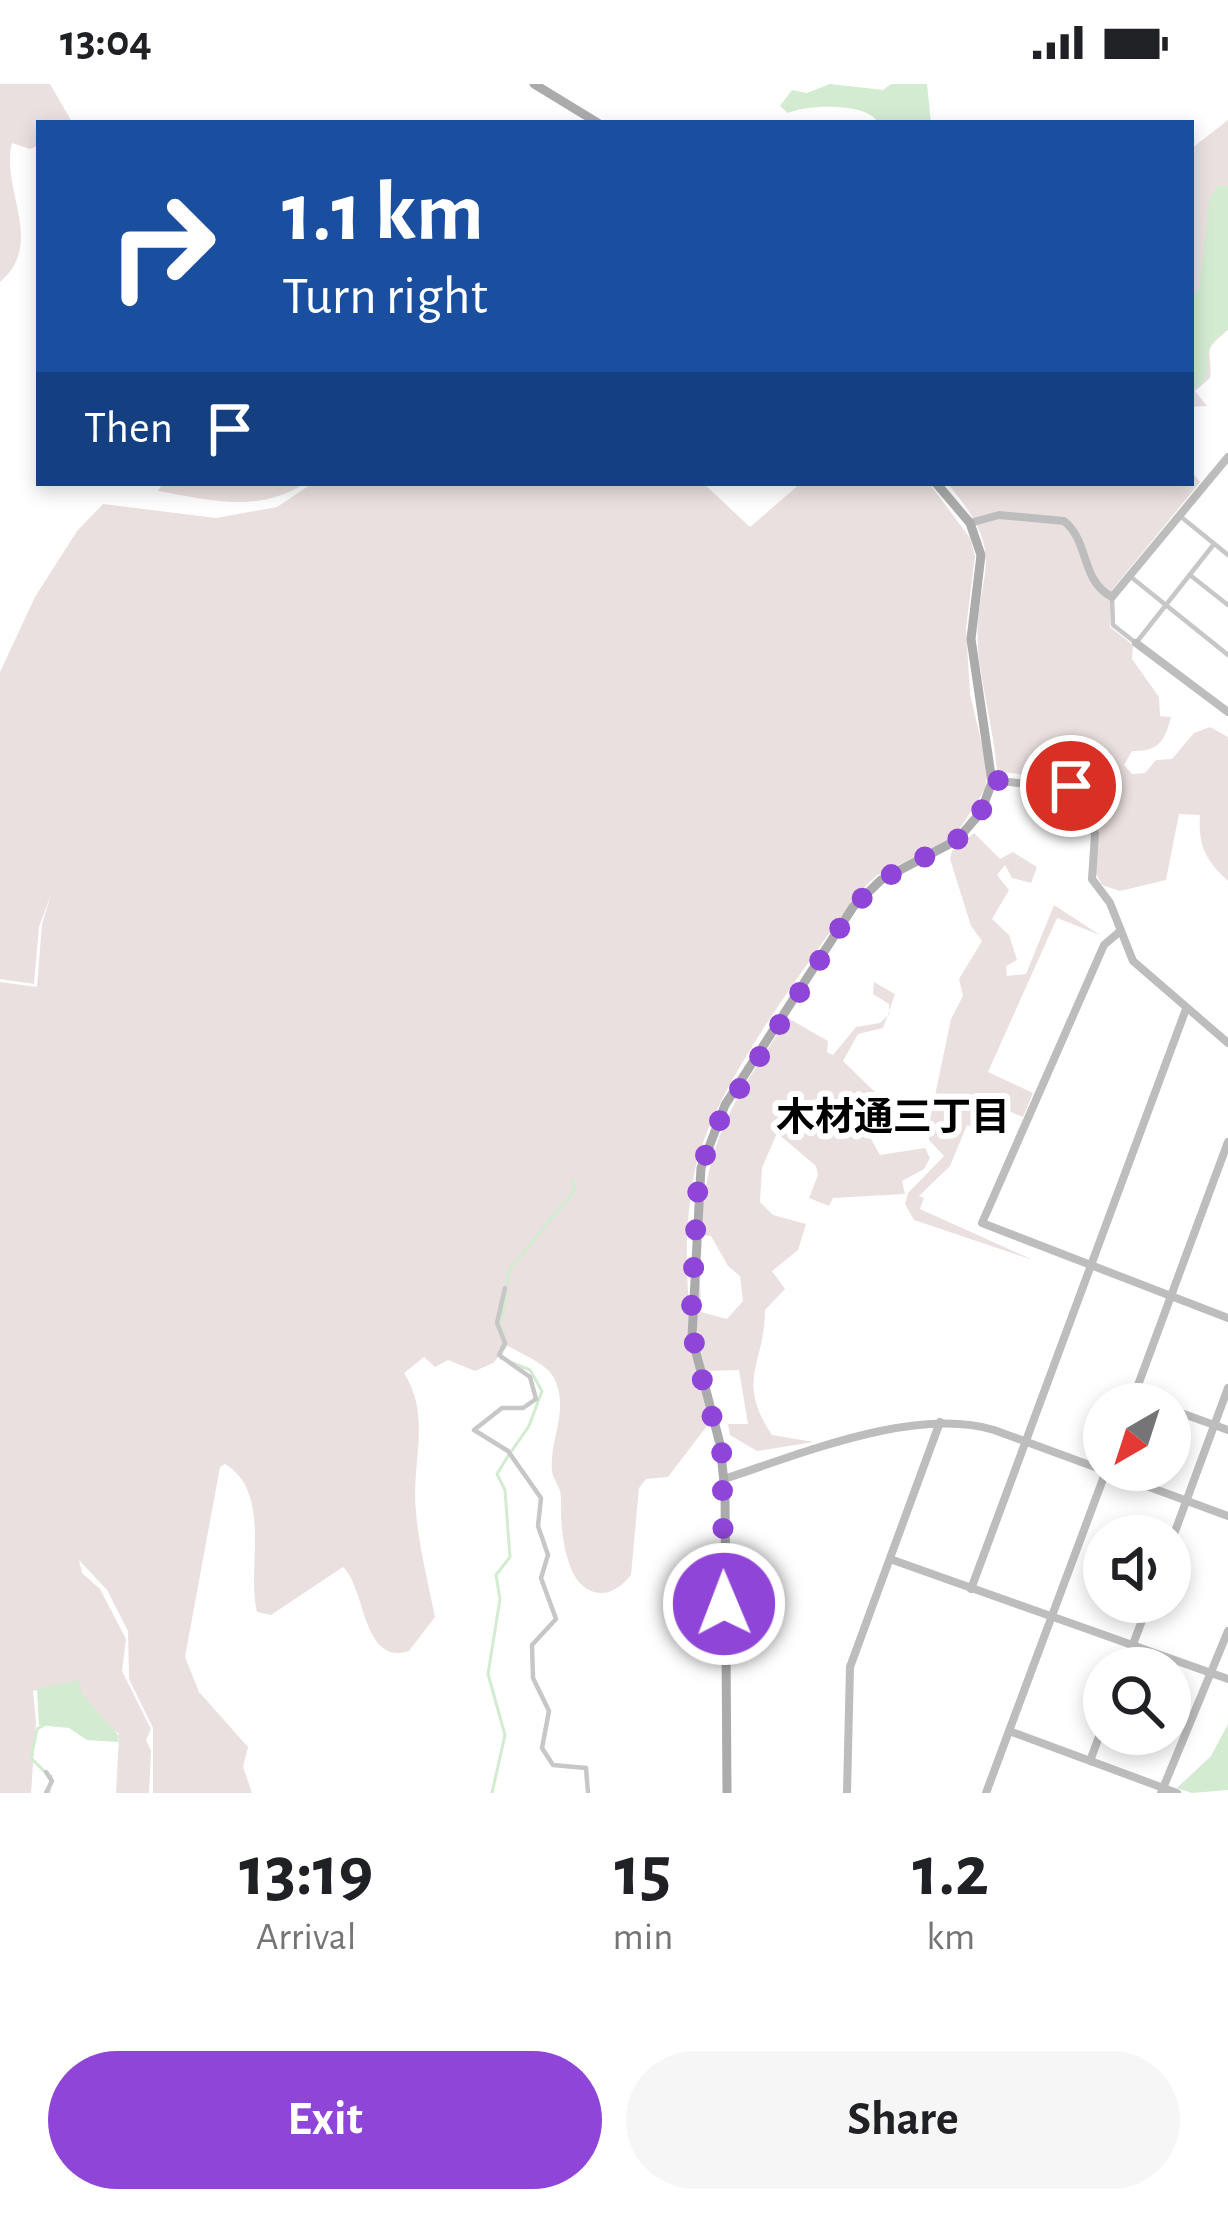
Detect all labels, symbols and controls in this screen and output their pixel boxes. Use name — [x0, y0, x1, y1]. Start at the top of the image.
text: 13:04 — [60, 19, 152, 64]
icon: right — [84, 168, 240, 324]
text: 1.1 km — [282, 172, 484, 256]
text: Turn right — [282, 270, 488, 324]
icon: arrive — [197, 396, 263, 462]
text: Then — [84, 406, 173, 451]
pin — [1020, 735, 1122, 837]
icon: arrive — [1038, 753, 1104, 819]
district label: 木材通三丁目 — [776, 1096, 1010, 1138]
north arrow — [1083, 1383, 1191, 1491]
map controls — [1083, 1383, 1191, 1755]
button: sound — [1083, 1515, 1191, 1623]
position arrow — [661, 1541, 787, 1667]
button: search — [1083, 1647, 1191, 1755]
text: 13:19 — [239, 1836, 373, 1908]
text: 15 — [614, 1836, 671, 1908]
text: 1.2 — [912, 1836, 989, 1908]
text: Arrival — [256, 1918, 356, 1957]
text: min — [613, 1918, 673, 1957]
text: km — [926, 1918, 975, 1957]
button: Exit — [48, 2051, 602, 2189]
button: Share — [626, 2051, 1180, 2189]

